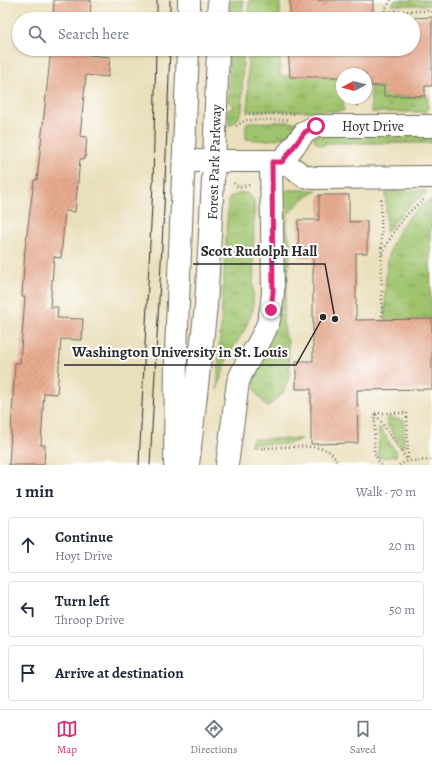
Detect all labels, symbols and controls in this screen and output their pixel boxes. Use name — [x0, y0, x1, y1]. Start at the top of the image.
search box — [12, 12, 420, 56]
icon: search — [26, 23, 48, 45]
text: Search here — [58, 24, 129, 44]
north arrow — [336, 68, 372, 104]
street label: Forest Park Parkway — [203, 103, 226, 220]
route start — [307, 117, 325, 135]
street label: Hoyt Drive — [342, 117, 404, 136]
callout: Scott Rudolph Hall — [193, 237, 325, 264]
text: Scott Rudolph Hall — [201, 241, 317, 261]
route end — [262, 301, 280, 319]
callout: Washington University in St. Louis — [64, 338, 296, 365]
text: Washington University in St. Louis — [71, 342, 288, 362]
text: 1 min — [16, 480, 54, 503]
text: Walk · 70 m — [356, 483, 416, 500]
text: Continue — [55, 527, 113, 547]
icon: ahead — [17, 534, 39, 556]
text: 20 m — [389, 537, 415, 554]
text: Hoyt Drive — [55, 547, 113, 564]
text: Turn left — [55, 591, 110, 611]
icon: left — [17, 598, 39, 620]
text: 50 m — [389, 601, 415, 618]
text: Throop Drive — [55, 611, 124, 628]
icon: arrive — [17, 662, 39, 684]
text: Arrive at destination — [55, 663, 184, 683]
tab: Map — [56, 718, 78, 757]
tab: Directions — [190, 718, 238, 757]
tab: Saved — [350, 718, 376, 757]

